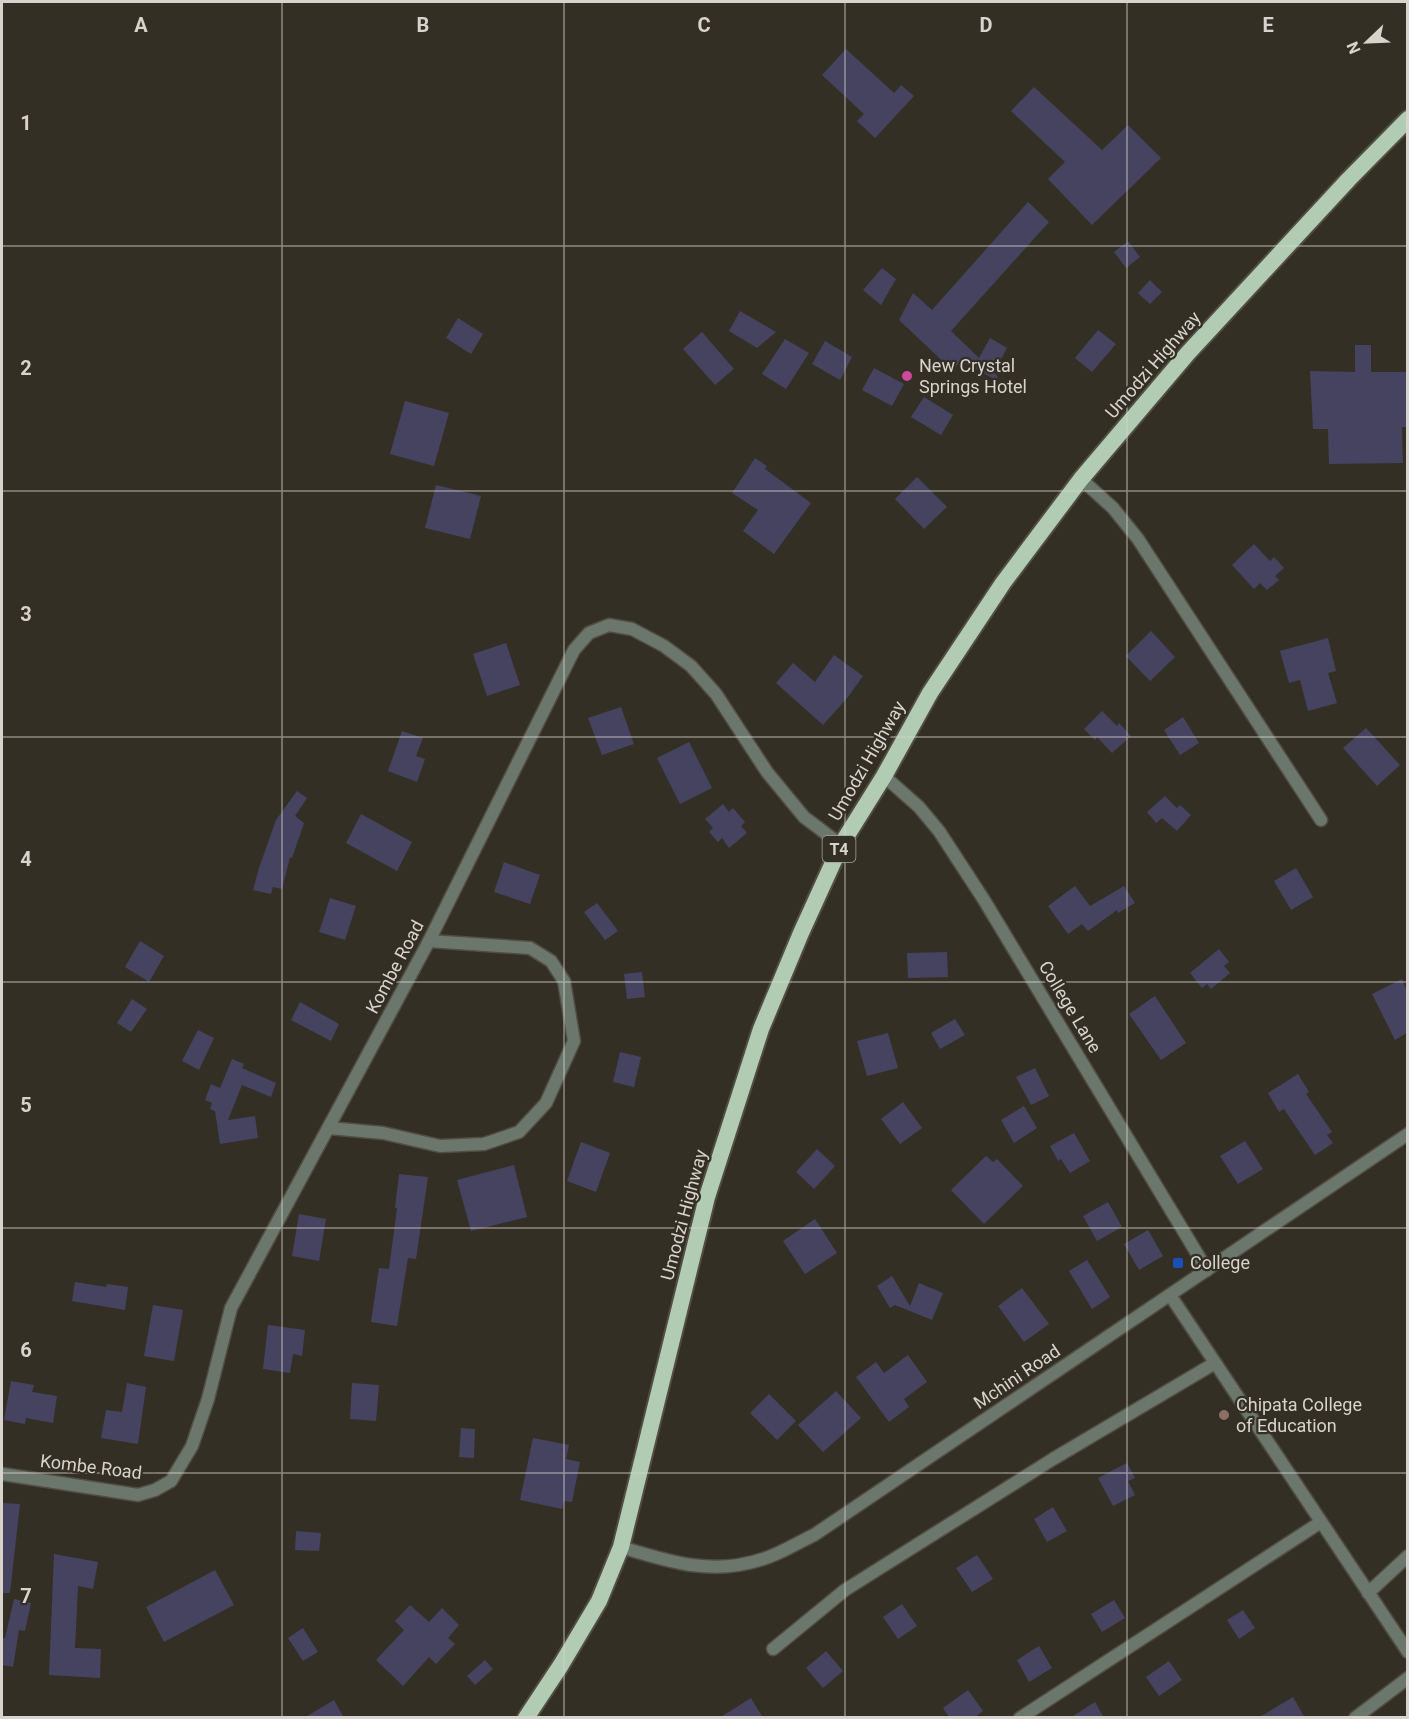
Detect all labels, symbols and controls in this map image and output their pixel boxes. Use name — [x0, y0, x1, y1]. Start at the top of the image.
north arrow — [1337, 12, 1397, 72]
text: A — [134, 13, 148, 37]
text: B — [417, 13, 429, 37]
text: C — [697, 13, 711, 37]
text: D — [980, 13, 993, 37]
text: E — [1262, 13, 1274, 37]
text: N — [1343, 39, 1365, 57]
text: 1 — [20, 111, 32, 135]
street label: Umodzi Highway — [1101, 307, 1205, 422]
place label: New Crystal Springs Hotel — [919, 355, 1027, 397]
text: 2 — [20, 356, 32, 380]
marker: New Crystal Springs Hotel — [900, 369, 914, 383]
text: 3 — [20, 602, 32, 626]
street label: Umodzi Highway — [824, 697, 910, 824]
road number: T4 — [822, 836, 856, 862]
text: 4 — [20, 847, 32, 871]
street label: Kombe Road — [361, 917, 428, 1017]
street label: College Lane — [1035, 957, 1106, 1056]
text: 5 — [20, 1093, 32, 1117]
street label: Umodzi Highway — [656, 1147, 711, 1283]
place label: College — [1190, 1252, 1250, 1273]
marker: College — [1171, 1256, 1185, 1270]
text: 6 — [20, 1338, 32, 1362]
street label: Mchini Road — [970, 1340, 1064, 1413]
place label: Chipata College of Education — [1236, 1394, 1362, 1436]
marker: Chipata College of Education — [1217, 1408, 1231, 1422]
street label: Kombe Road — [39, 1450, 143, 1483]
text: 7 — [20, 1584, 32, 1608]

